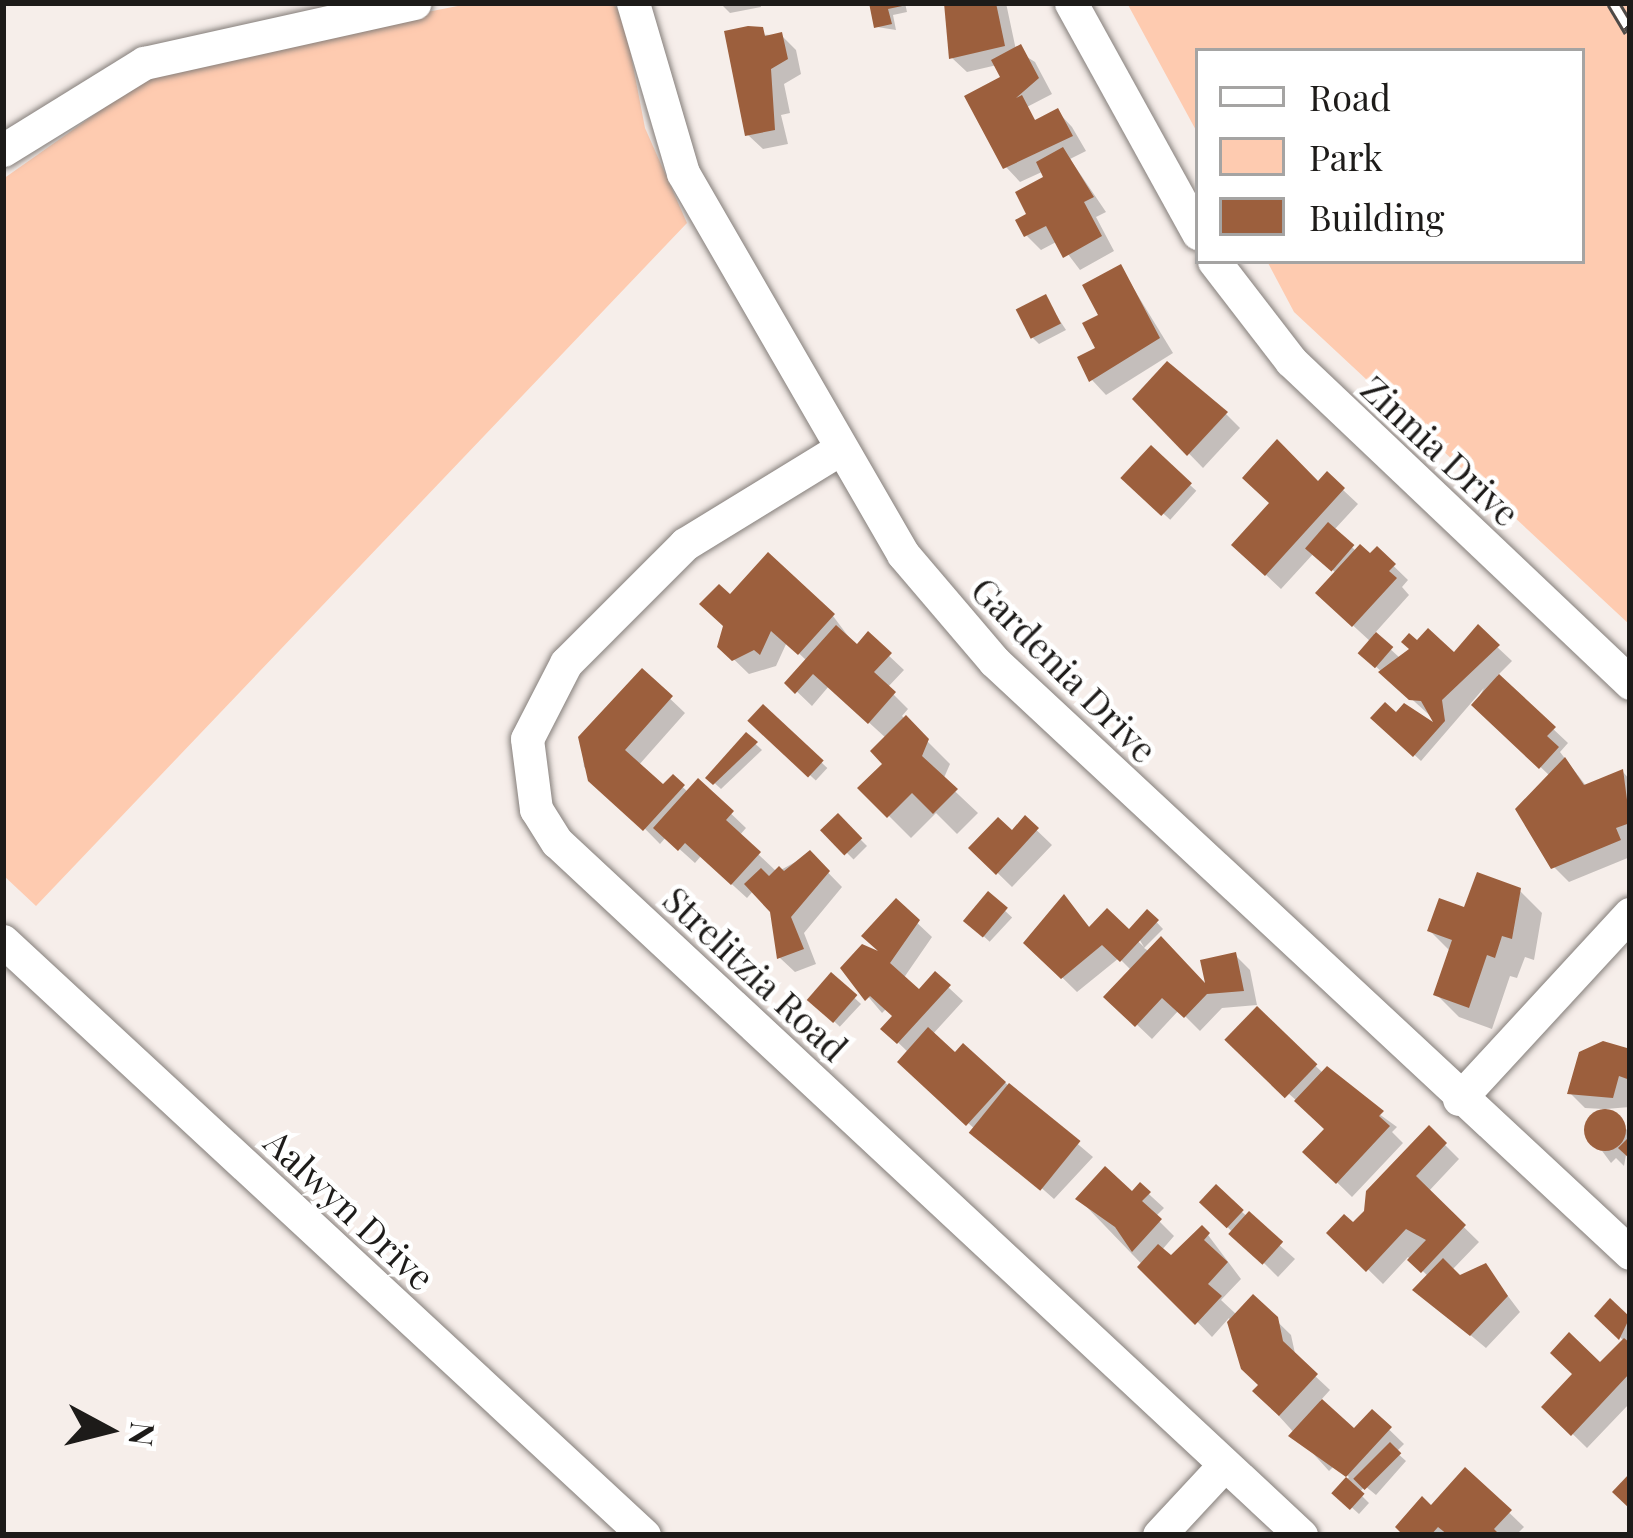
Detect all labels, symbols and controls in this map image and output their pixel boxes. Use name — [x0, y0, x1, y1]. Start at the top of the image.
legend — [1195, 48, 1585, 264]
text: Road — [1309, 72, 1391, 120]
text: Park — [1309, 132, 1383, 180]
text: Building — [1309, 192, 1444, 240]
street label: Zinnia Drive — [1353, 366, 1529, 534]
street label: Gardenia Drive — [963, 567, 1167, 771]
street label: Strelitzia Road — [655, 877, 857, 1069]
street label: Aalwyn Drive — [257, 1120, 443, 1298]
north arrow — [48, 1370, 168, 1490]
text: N — [120, 1420, 167, 1449]

